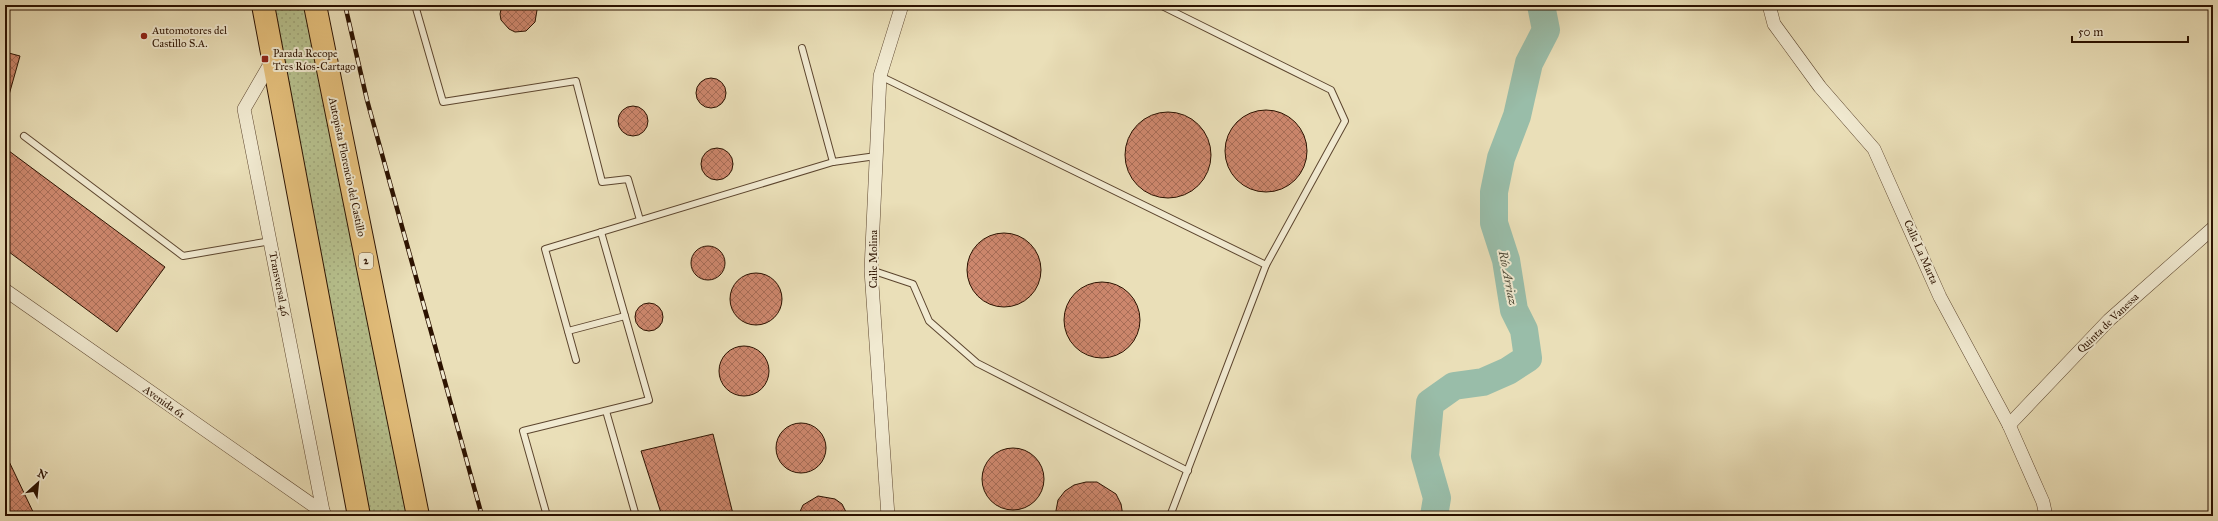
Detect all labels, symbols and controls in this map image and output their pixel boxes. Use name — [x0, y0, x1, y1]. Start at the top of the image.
scale bar — [2072, 18, 2188, 44]
place label: Automotores del Castillo S.A. — [151, 24, 227, 50]
text: 50 m — [2078, 25, 2103, 39]
marker: Automotores del Castillo S.A. — [139, 31, 149, 41]
place label: Parada Recope Tres Ríos-Cartago — [273, 47, 356, 73]
marker: Parada Recope Tres Ríos-Cartago — [260, 54, 270, 64]
street label: Autopista Florencio del Castillo — [326, 95, 368, 238]
street label: Calle La Marta — [1901, 218, 1941, 286]
street label: Calle Molina — [867, 229, 880, 288]
water label: Río Arriaz — [1496, 249, 1520, 306]
street label: Transversal 46 — [266, 251, 292, 318]
road number: 2 — [359, 253, 373, 269]
street label: Quinta de Vanessa — [2074, 290, 2142, 356]
street label: Avenida 61 — [140, 382, 187, 421]
north arrow — [18, 463, 58, 503]
text: N — [35, 467, 50, 483]

